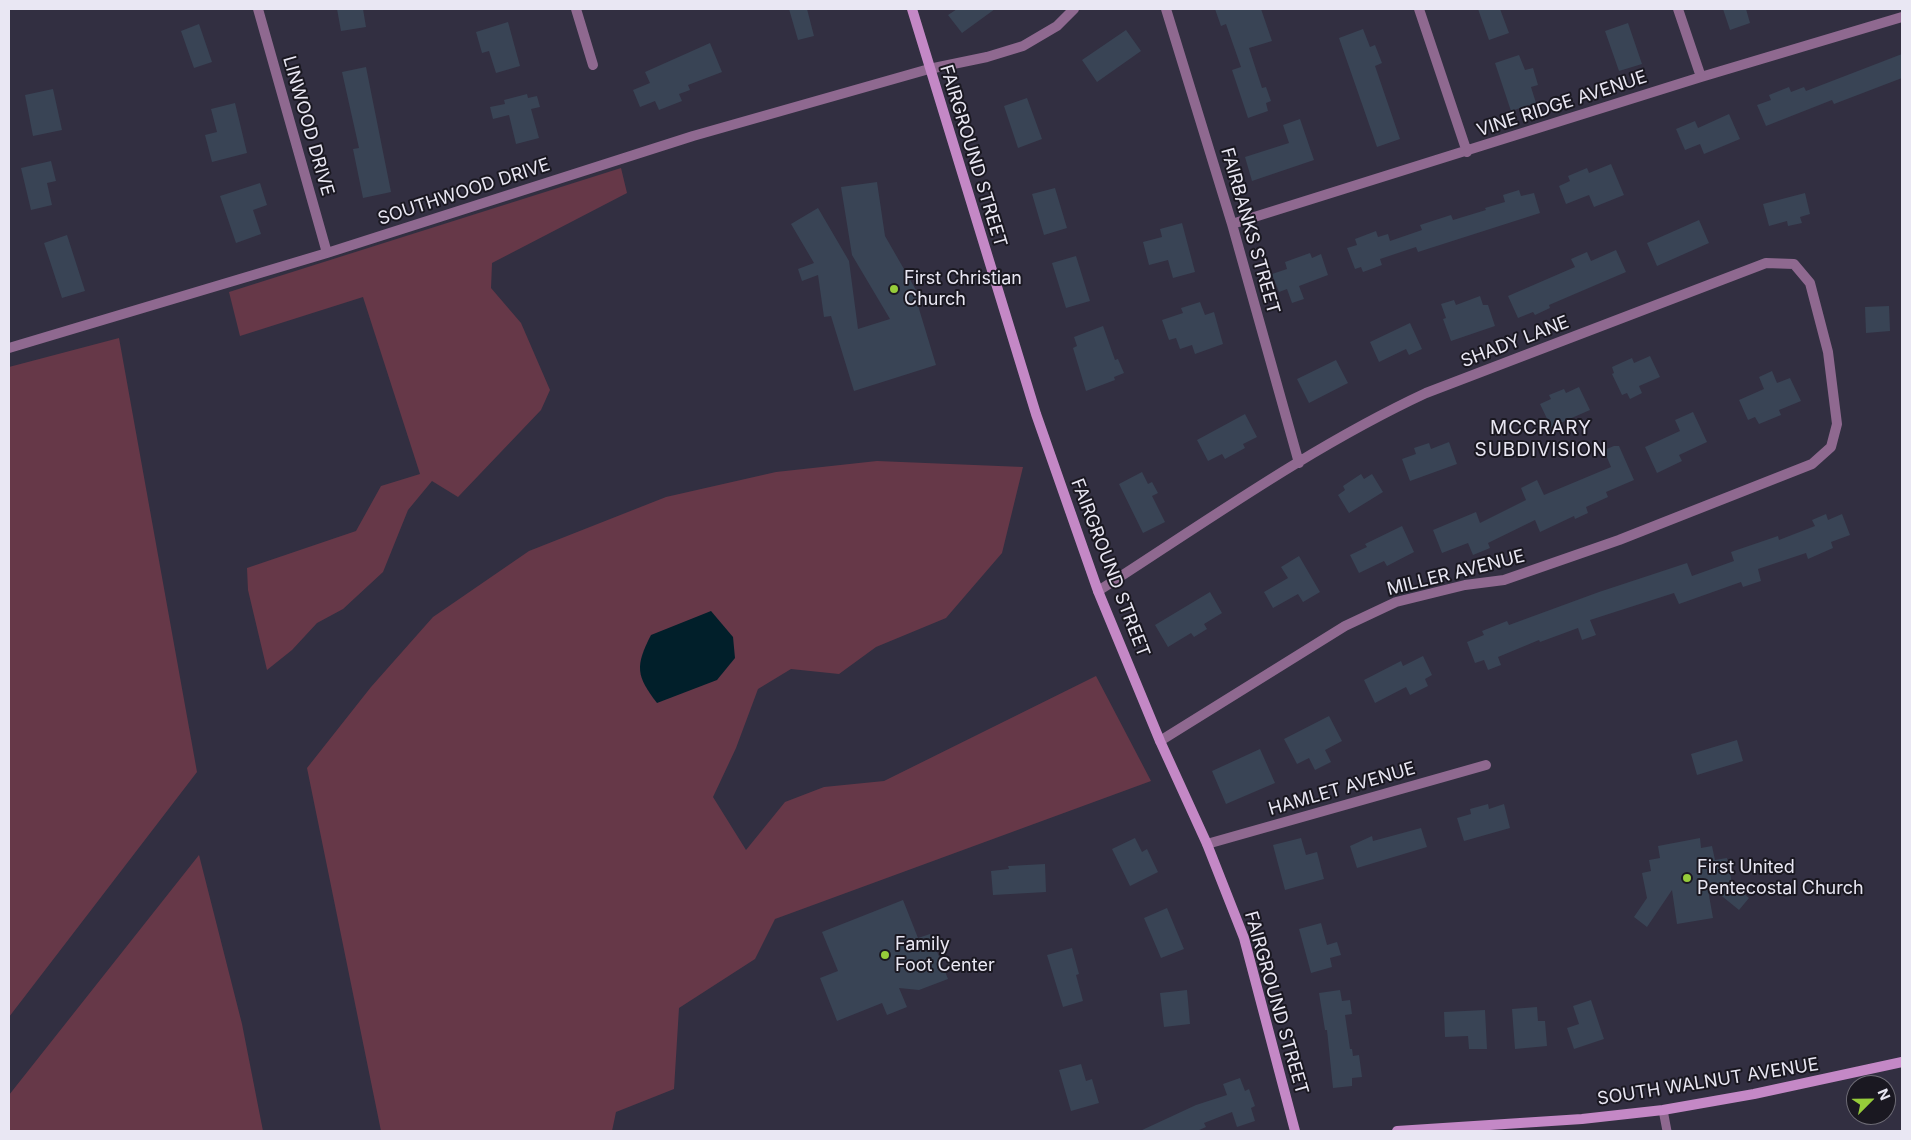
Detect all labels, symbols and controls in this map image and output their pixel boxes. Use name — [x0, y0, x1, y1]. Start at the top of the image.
street label: LINWOOD DRIVE — [278, 54, 338, 198]
street label: FAIRGROUND STREET — [935, 62, 1011, 250]
street label: VINE RIDGE AVENUE — [1474, 66, 1650, 142]
street label: FAIRBANKS STREET — [1216, 145, 1284, 317]
street label: SOUTHWOOD DRIVE — [375, 154, 553, 230]
place label: First Christian Church — [904, 268, 1022, 310]
marker: First Christian Church — [888, 283, 900, 295]
street label: SHADY LANE — [1458, 311, 1572, 373]
district label: MCCRARY SUBDIVISION — [1473, 417, 1609, 461]
street label: FAIRGROUND STREET — [1066, 476, 1154, 660]
street label: MILLER AVENUE — [1385, 545, 1527, 601]
street label: HAMLET AVENUE — [1266, 758, 1418, 820]
place label: First United Pentecostal Church — [1697, 857, 1864, 900]
marker: First United Pentecostal Church — [1681, 872, 1693, 884]
street label: FAIRGROUND STREET — [1239, 909, 1313, 1097]
place label: Family Foot Center — [895, 934, 995, 976]
marker: Family Foot Center — [879, 949, 891, 961]
street label: SOUTH WALNUT AVENUE — [1596, 1054, 1820, 1110]
north arrow — [1846, 1075, 1896, 1125]
text: N — [1874, 1086, 1894, 1103]

